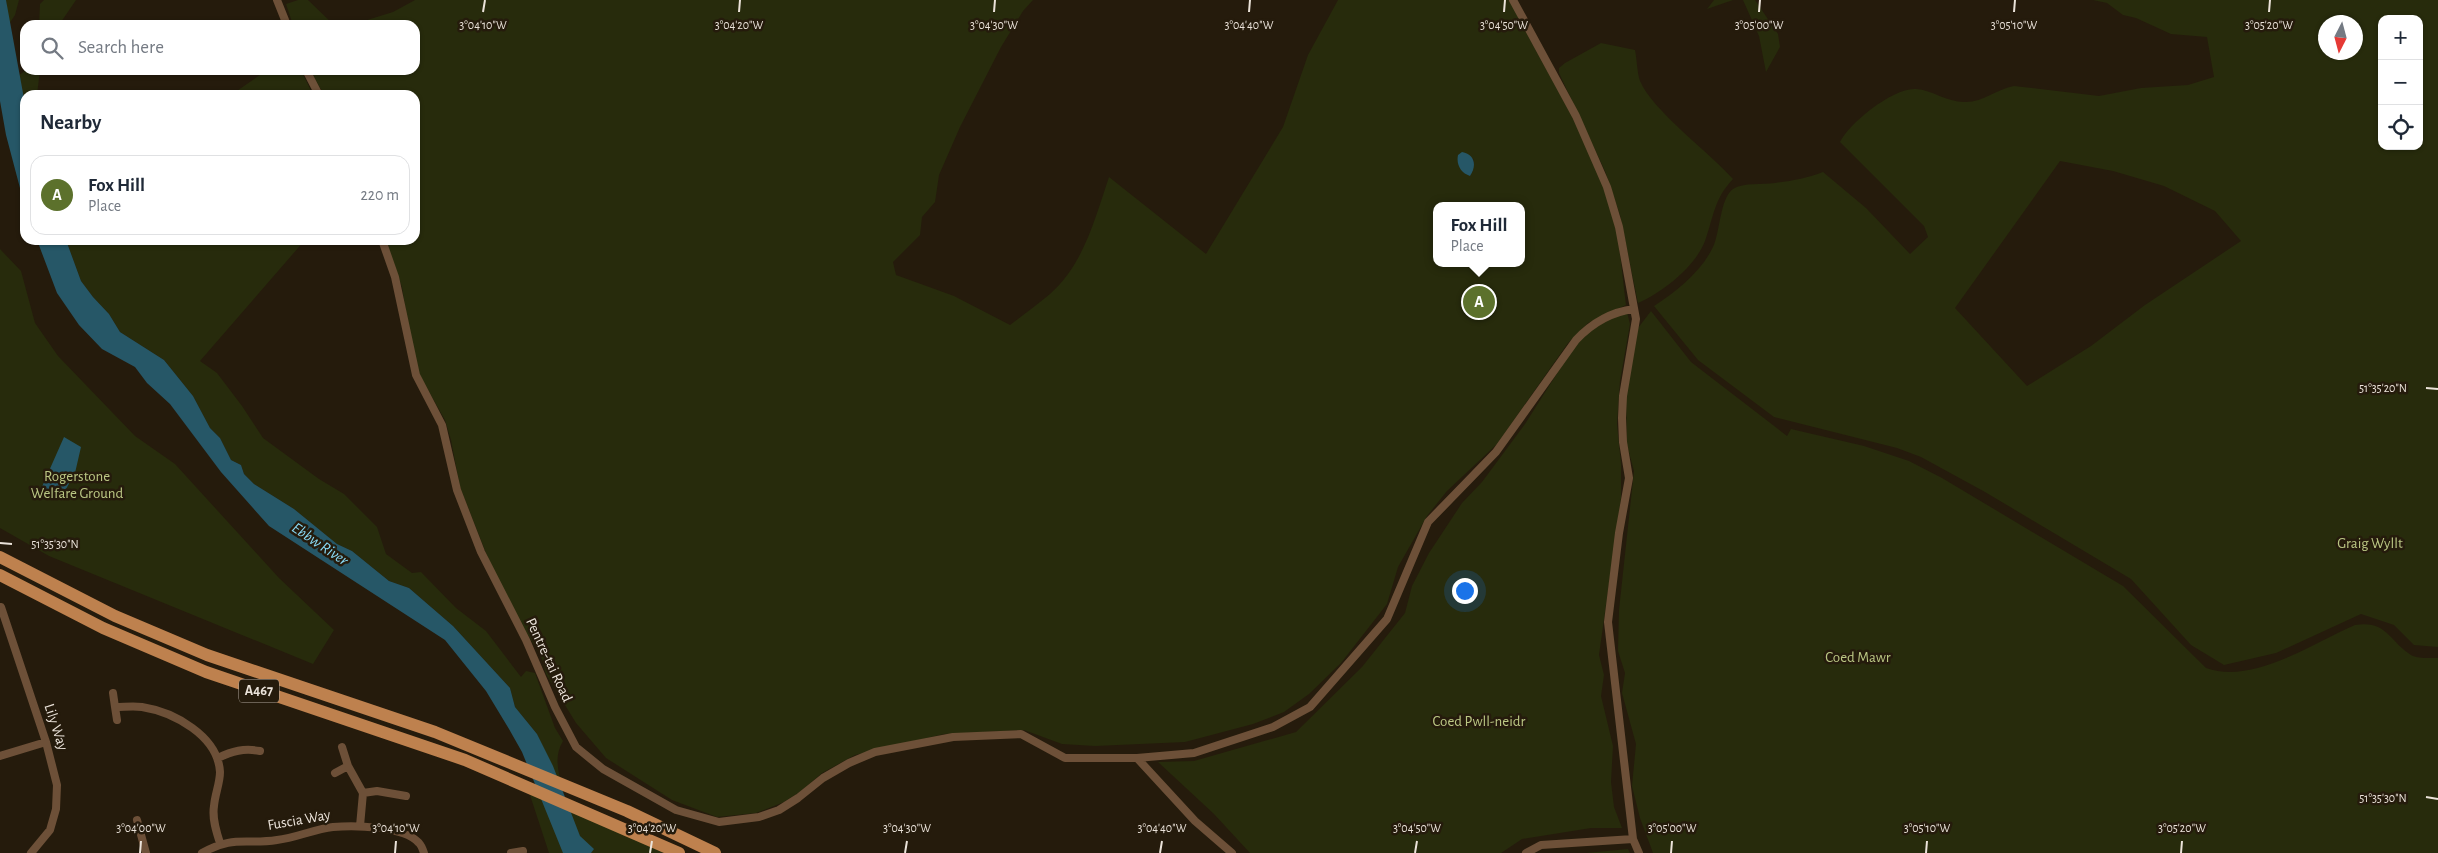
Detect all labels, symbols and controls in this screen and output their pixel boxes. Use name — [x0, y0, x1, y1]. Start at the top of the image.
north arrow — [2318, 15, 2363, 60]
map controls — [2378, 15, 2423, 150]
button: + — [2378, 15, 2423, 60]
text: 3°04'10"W — [459, 19, 507, 31]
text: 3°04'20"W — [715, 19, 764, 31]
text: 3°04'30"W — [970, 19, 1018, 31]
text: 3°04'40"W — [1225, 19, 1274, 31]
text: 3°04'50"W — [1480, 19, 1528, 31]
text: 3°05'00"W — [1735, 19, 1784, 31]
text: 3°05'10"W — [1991, 19, 2038, 31]
text: 3°05'20"W — [2245, 19, 2293, 31]
search box — [20, 20, 420, 75]
icon: search — [38, 34, 66, 62]
text: Search here — [78, 38, 164, 57]
button: − — [2378, 60, 2423, 105]
button: locate — [2378, 105, 2423, 150]
text: Nearby — [40, 112, 101, 133]
text: Fox Hill — [88, 176, 145, 195]
text: A — [52, 187, 62, 203]
text: 220 m — [361, 187, 399, 203]
text: Place — [88, 198, 121, 214]
popup — [1433, 202, 1525, 267]
text: Fox Hill — [1450, 216, 1508, 235]
text: Place — [1450, 238, 1484, 254]
pin: A — [1463, 283, 1495, 321]
text: 51°35'20"N — [2359, 382, 2407, 394]
park label: Rogerstone Welfare Ground — [31, 469, 124, 501]
water label: Ebbw River — [289, 519, 352, 569]
park label: Graig Wyllt — [2337, 536, 2403, 551]
text: 51°35'30"N — [31, 538, 79, 550]
your location — [1452, 578, 1478, 604]
street label: Pentre-tai Road — [523, 616, 575, 704]
park label: Coed Mawr — [1825, 650, 1891, 665]
road number: A467 — [239, 679, 279, 702]
street label: Lily Way — [41, 702, 71, 753]
park label: Coed Pwll-neidr — [1433, 714, 1526, 729]
text: 51°35'30"N — [2359, 792, 2407, 804]
street label: Fuscia Way — [266, 807, 332, 833]
text: 3°04'00"W — [116, 822, 166, 834]
text: 3°04'10"W — [372, 822, 420, 834]
text: 3°04'20"W — [628, 822, 677, 834]
text: 3°04'30"W — [883, 822, 931, 834]
text: 3°04'40"W — [1138, 822, 1187, 834]
text: 3°04'50"W — [1393, 822, 1441, 834]
text: 3°05'00"W — [1648, 822, 1697, 834]
text: 3°05'10"W — [1904, 822, 1951, 834]
text: 3°05'20"W — [2158, 822, 2206, 834]

